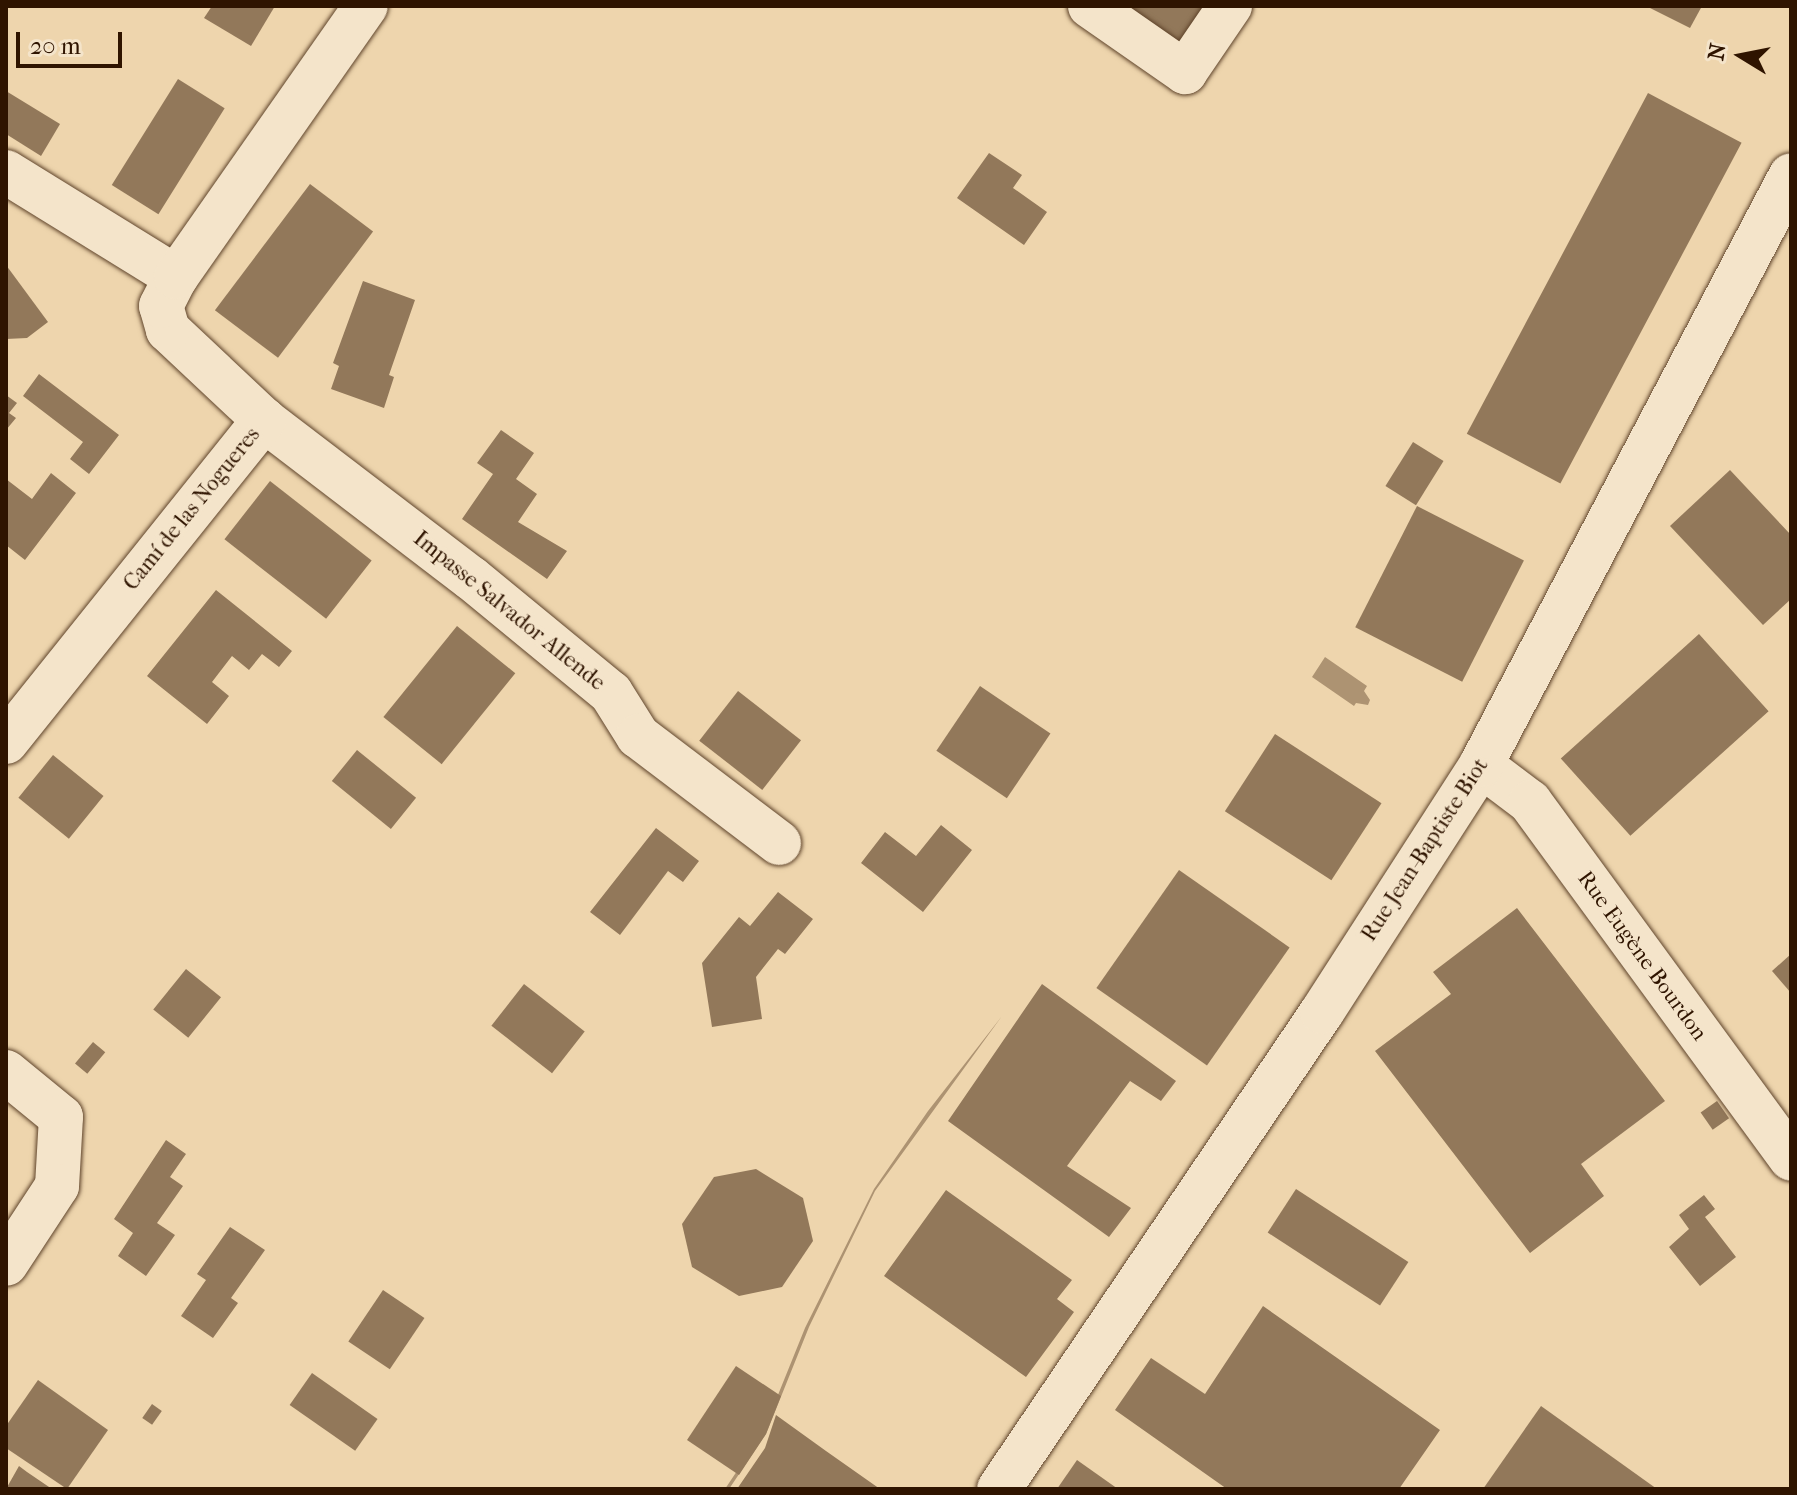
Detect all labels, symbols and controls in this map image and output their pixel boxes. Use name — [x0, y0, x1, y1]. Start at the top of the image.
scale bar — [20, 16, 126, 66]
north arrow — [1701, 16, 1781, 96]
text: 20 m — [30, 32, 81, 60]
text: N — [1703, 41, 1732, 62]
street label: Camí de las Nogueres — [118, 422, 266, 596]
street label: Impasse Salvador Allende — [408, 526, 610, 696]
street label: Rue Jean-Baptiste Biot — [1356, 754, 1494, 946]
street label: Rue Eugène Bourdon — [1572, 866, 1712, 1046]

